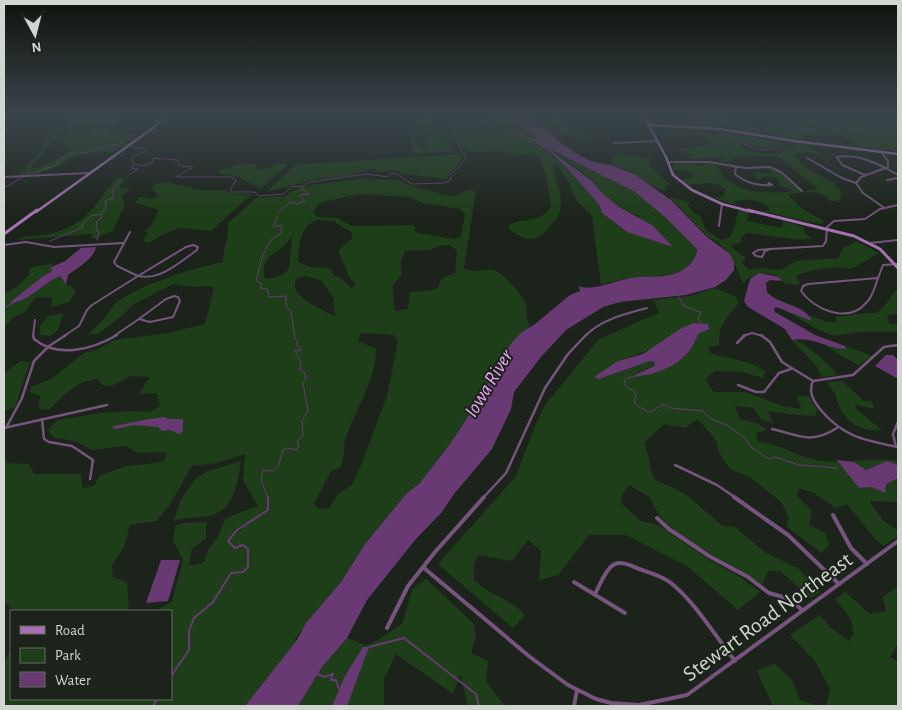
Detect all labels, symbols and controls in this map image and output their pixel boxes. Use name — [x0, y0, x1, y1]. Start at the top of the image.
north arrow — [10, 10, 60, 60]
text: N — [31, 39, 42, 54]
water label: Iowa River — [461, 346, 517, 421]
street label: Stewart Road Northeast — [679, 548, 856, 685]
legend — [10, 610, 172, 700]
text: Road — [55, 623, 85, 638]
text: Park — [55, 648, 81, 663]
text: Water — [55, 673, 91, 688]

